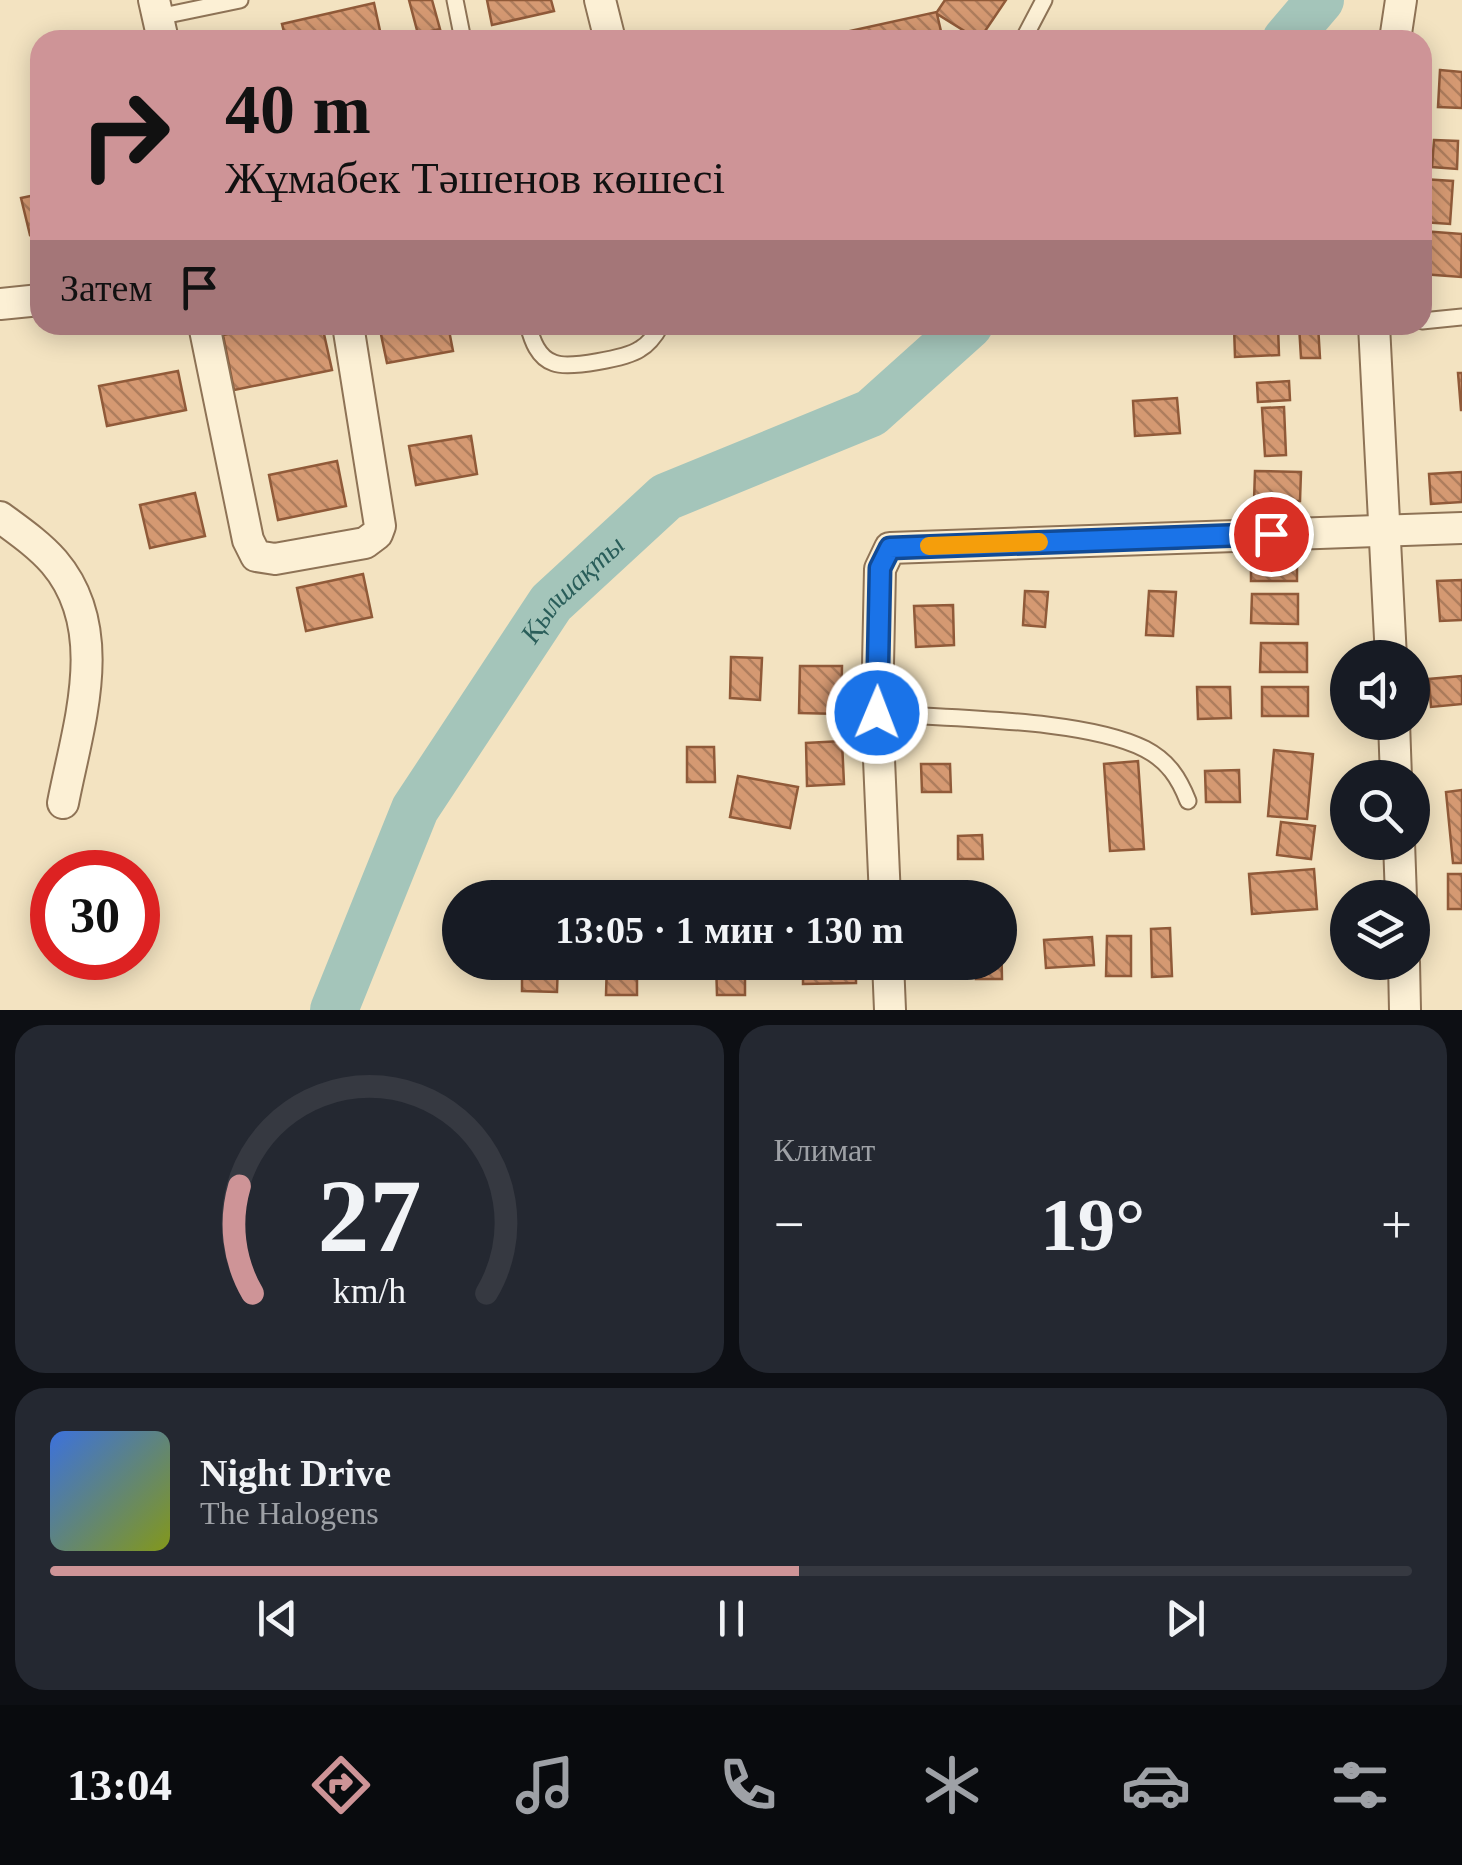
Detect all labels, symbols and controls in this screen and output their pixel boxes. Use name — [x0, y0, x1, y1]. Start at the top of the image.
icon: right — [60, 70, 190, 200]
text: 40 m — [225, 71, 371, 148]
text: Жұмабек Тәшенов көшесі — [225, 153, 725, 203]
icon: arrive — [172, 260, 227, 315]
text: Затем — [60, 267, 152, 309]
pin — [1229, 492, 1314, 577]
icon: arrive — [1244, 507, 1299, 562]
water label: Қылшақты — [513, 529, 630, 649]
map controls — [1330, 640, 1430, 980]
button: sound — [1330, 640, 1430, 740]
position arrow — [825, 661, 929, 765]
button: search — [1330, 760, 1430, 860]
speed limit sign: 30 — [30, 850, 160, 980]
button: layers — [1330, 880, 1430, 980]
text: 13:05 · 1 мин · 130 m — [555, 909, 904, 951]
text: Климат — [774, 1132, 875, 1168]
text: 27 — [317, 1158, 421, 1273]
text: 19° — [1040, 1183, 1145, 1266]
text: − — [774, 1194, 805, 1255]
text: + — [1381, 1194, 1412, 1255]
text: km/h — [333, 1271, 406, 1311]
text: Night Drive — [200, 1452, 391, 1494]
text: The Halogens — [200, 1495, 379, 1531]
icon: previous — [250, 1591, 305, 1646]
icon: pause — [704, 1591, 759, 1646]
icon: next — [1158, 1591, 1213, 1646]
icon: directions — [306, 1750, 376, 1820]
icon: music — [510, 1750, 580, 1820]
icon: phone — [713, 1750, 783, 1820]
icon: climate — [917, 1750, 987, 1820]
icon: car — [1121, 1750, 1191, 1820]
icon: filters — [1325, 1750, 1395, 1820]
text: 13:04 — [67, 1760, 172, 1810]

